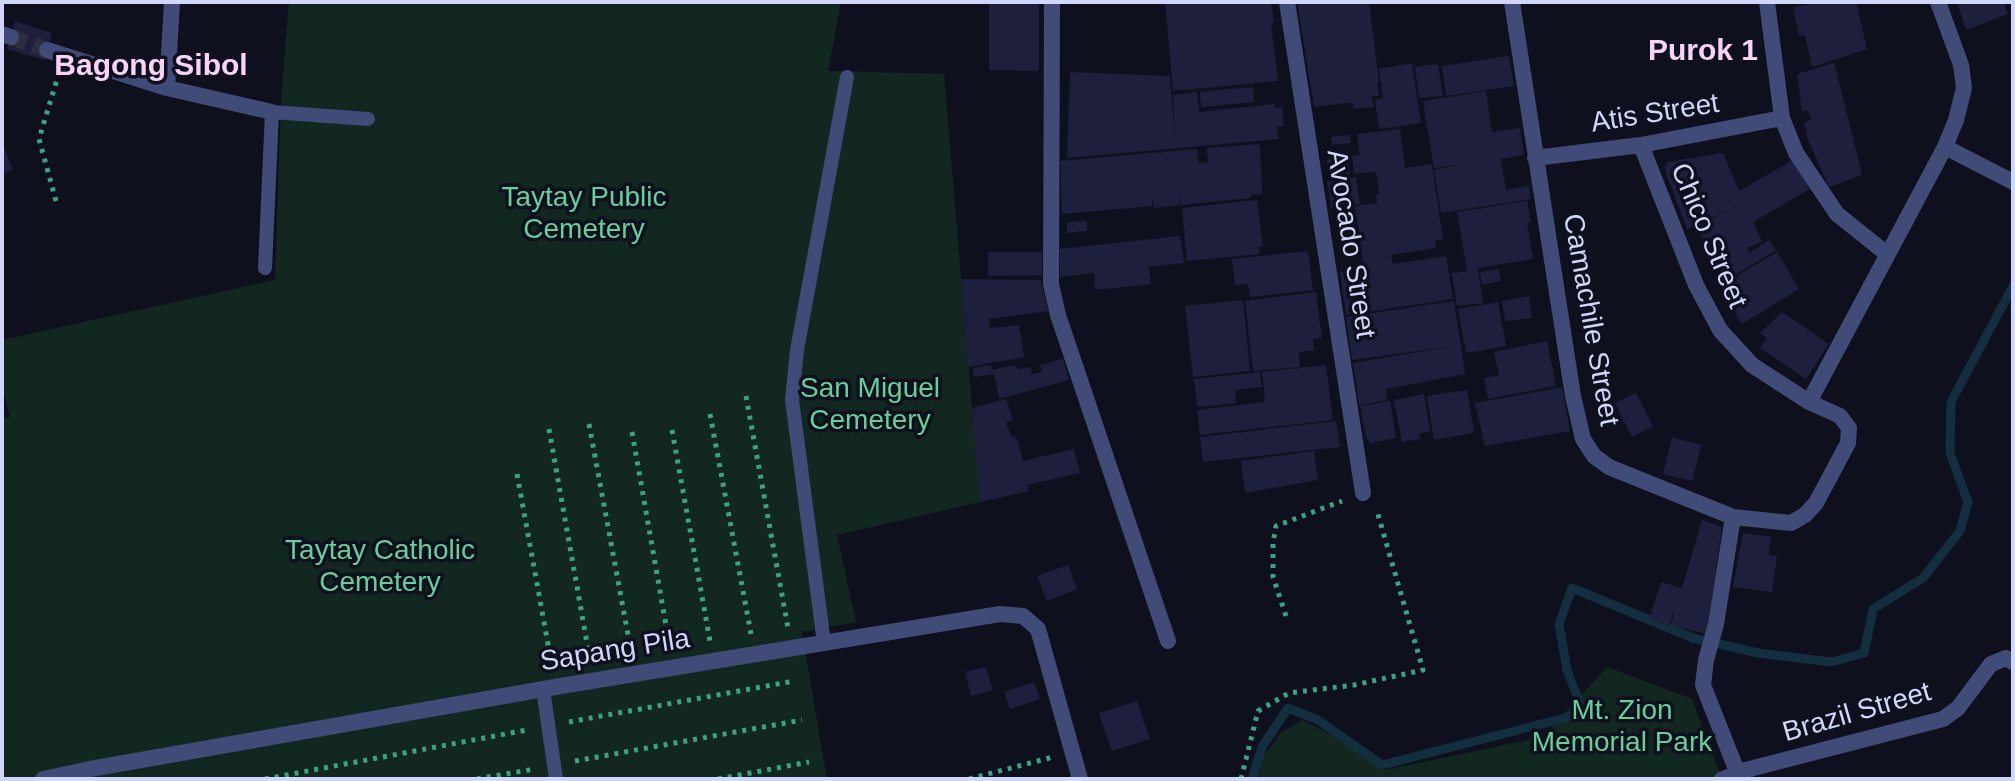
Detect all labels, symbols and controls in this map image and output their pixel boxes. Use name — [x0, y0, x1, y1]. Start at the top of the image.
district label: Purok 1 — [1648, 34, 1758, 70]
district label: Bagong Sibol — [54, 49, 248, 85]
street label: Atis Street — [1589, 87, 1721, 141]
street label: Avocado Street — [1318, 147, 1382, 341]
street label: Chico Street — [1662, 159, 1754, 313]
park label: Taytay Public Cemetery — [502, 181, 666, 247]
street label: Camachile Street — [1555, 211, 1625, 429]
park label: San Miguel Cemetery — [800, 372, 940, 438]
park label: Taytay Catholic Cemetery — [285, 534, 475, 600]
street label: Sapang Pila — [538, 623, 692, 679]
street label: Brazil Street — [1779, 676, 1935, 750]
park label: Mt. Zion Memorial Park — [1532, 694, 1712, 760]

